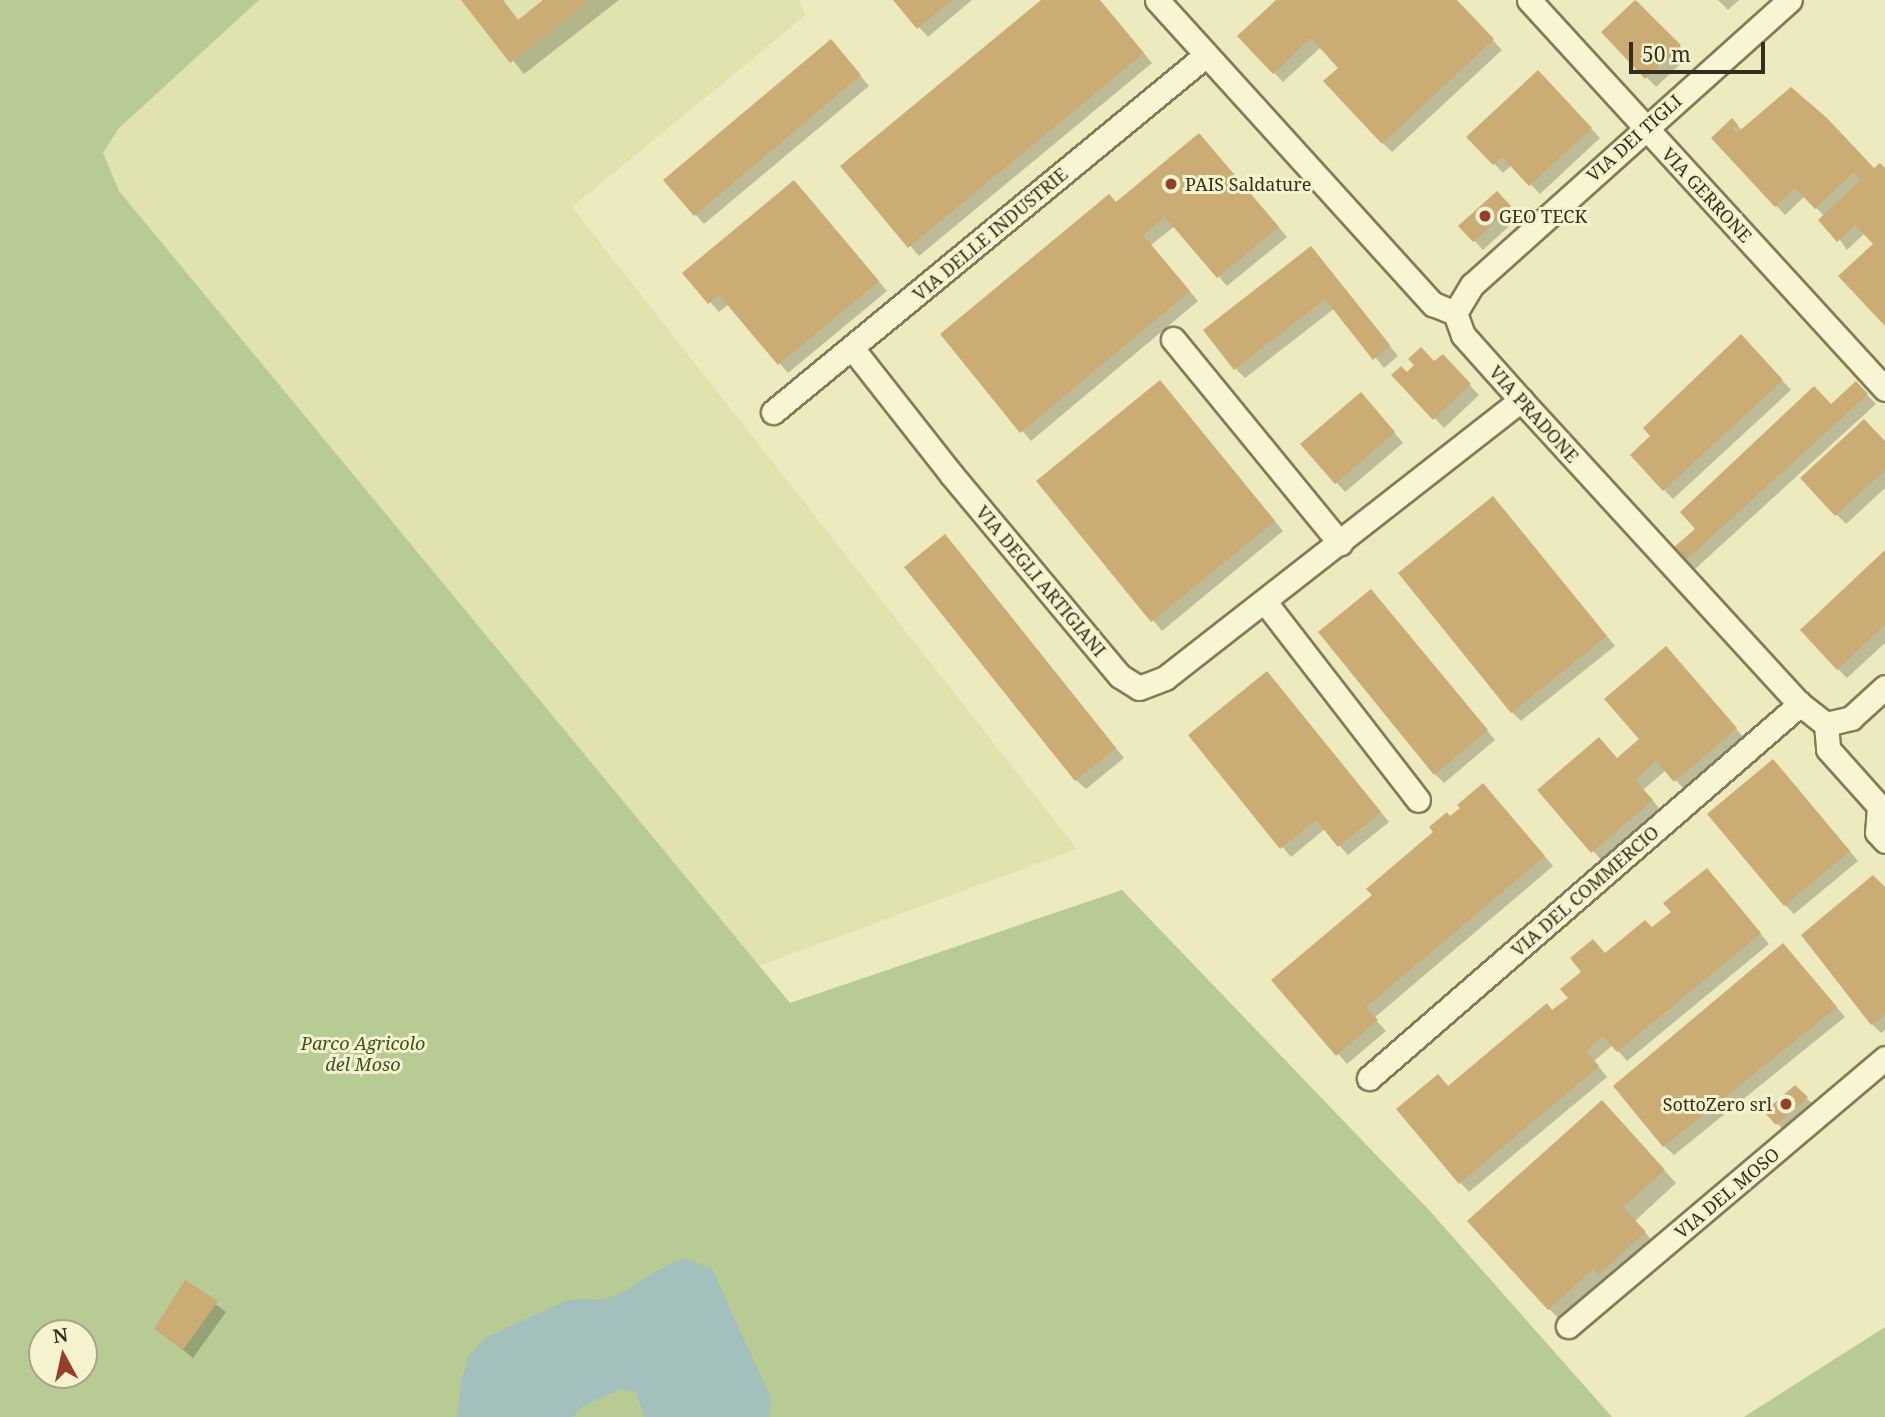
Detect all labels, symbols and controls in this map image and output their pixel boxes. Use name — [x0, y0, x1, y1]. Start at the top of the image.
scale bar — [1633, 28, 1770, 72]
text: 50 m — [1642, 40, 1691, 68]
street label: VIA DEI TIGLI — [1582, 90, 1686, 186]
street label: VIA GERRONE — [1658, 143, 1756, 247]
street label: VIA DELLE INDUSTRIE — [908, 163, 1072, 305]
place label: PAIS Saldature — [1185, 173, 1311, 195]
marker: PAIS Saldature — [1163, 176, 1179, 192]
place label: GEO TECK — [1499, 205, 1587, 227]
marker: GEO TECK — [1477, 208, 1493, 224]
street label: VIA PRADONE — [1485, 361, 1583, 467]
street label: VIA DEGLI ARTIGIANI — [972, 501, 1110, 661]
street label: VIA DEL COMMERCIO — [1507, 821, 1663, 961]
park label: Parco Agricolo del Moso — [301, 1033, 425, 1076]
place label: SottoZero srl — [1663, 1093, 1772, 1115]
marker: SottoZero srl — [1778, 1096, 1794, 1112]
street label: VIA DEL MOSO — [1670, 1143, 1784, 1243]
north arrow — [28, 1319, 98, 1389]
text: N — [51, 1321, 70, 1349]

